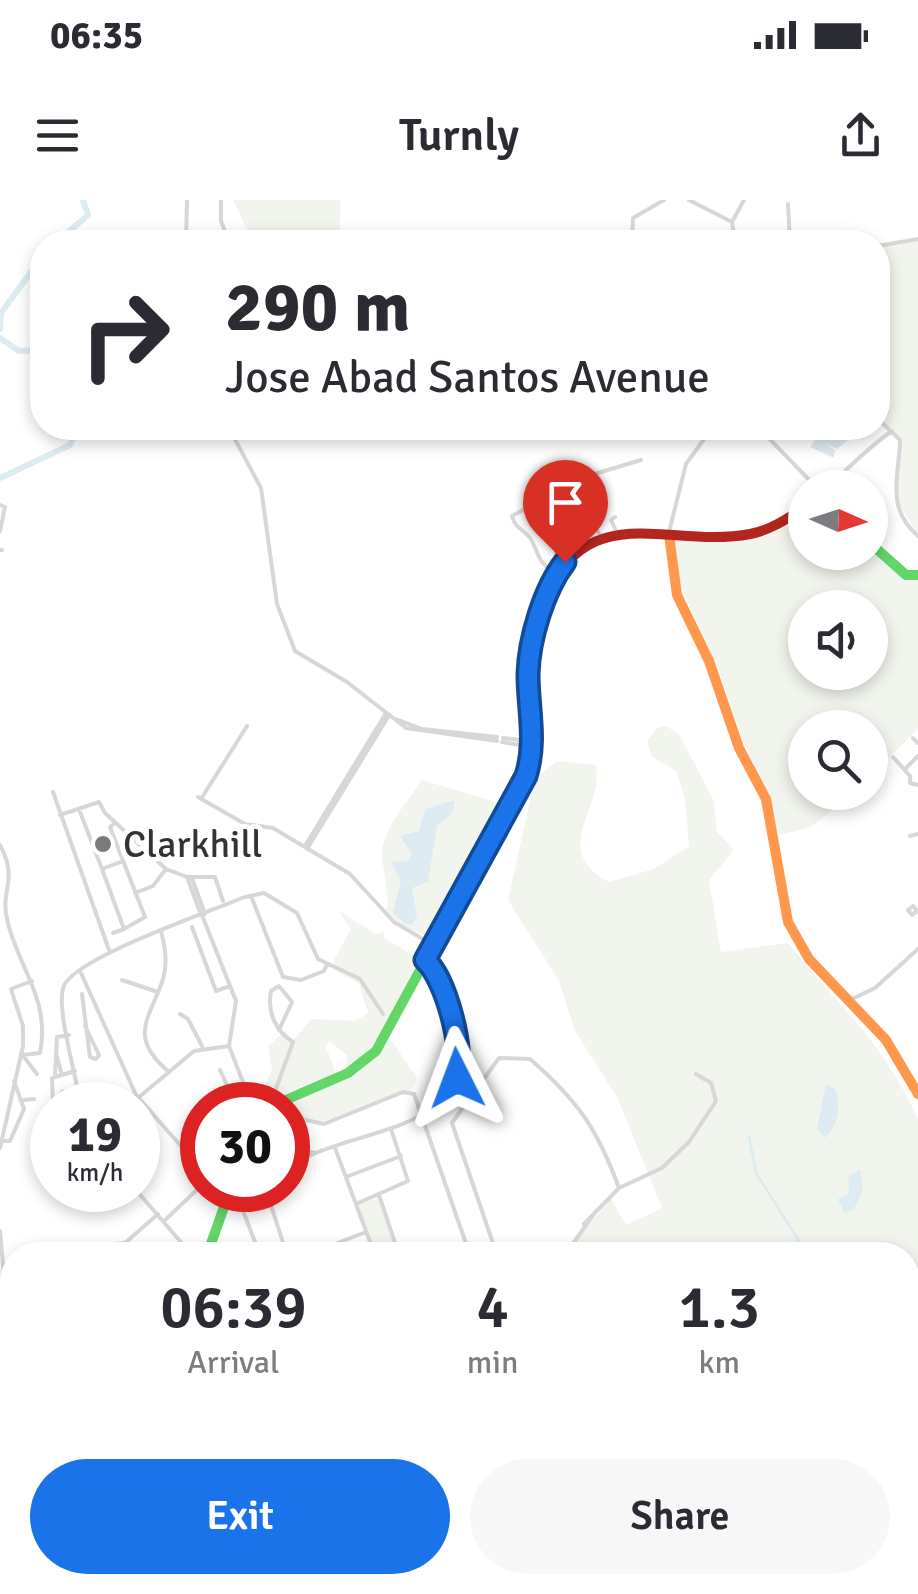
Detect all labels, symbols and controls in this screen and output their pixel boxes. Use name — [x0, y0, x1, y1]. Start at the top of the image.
text: 06:35 — [50, 12, 143, 59]
icon: menu — [30, 108, 85, 163]
text: Turnly — [399, 108, 519, 163]
icon: share — [833, 108, 888, 163]
text: 290 m — [225, 264, 410, 350]
icon: right — [60, 270, 190, 400]
text: Jose Abad Santos Avenue — [225, 350, 710, 405]
pin — [523, 460, 608, 563]
north arrow — [788, 470, 888, 570]
map controls — [788, 470, 888, 810]
icon: arrive — [538, 475, 593, 530]
button: sound — [788, 590, 888, 690]
button: search — [788, 710, 888, 810]
place label: Clarkhill — [123, 821, 262, 868]
marker: Clarkhill — [92, 833, 114, 855]
position arrow — [405, 1026, 509, 1130]
speed limit sign: 30 — [180, 1082, 310, 1212]
text: 19 — [68, 1104, 122, 1166]
text: km/h — [67, 1157, 123, 1188]
text: 06:39 — [160, 1271, 307, 1345]
text: 4 — [476, 1271, 509, 1345]
text: 1.3 — [679, 1271, 760, 1345]
text: Arrival — [187, 1343, 279, 1382]
text: min — [467, 1343, 518, 1382]
text: km — [698, 1343, 740, 1382]
button: Exit — [30, 1459, 450, 1574]
button: Share — [470, 1459, 890, 1574]

